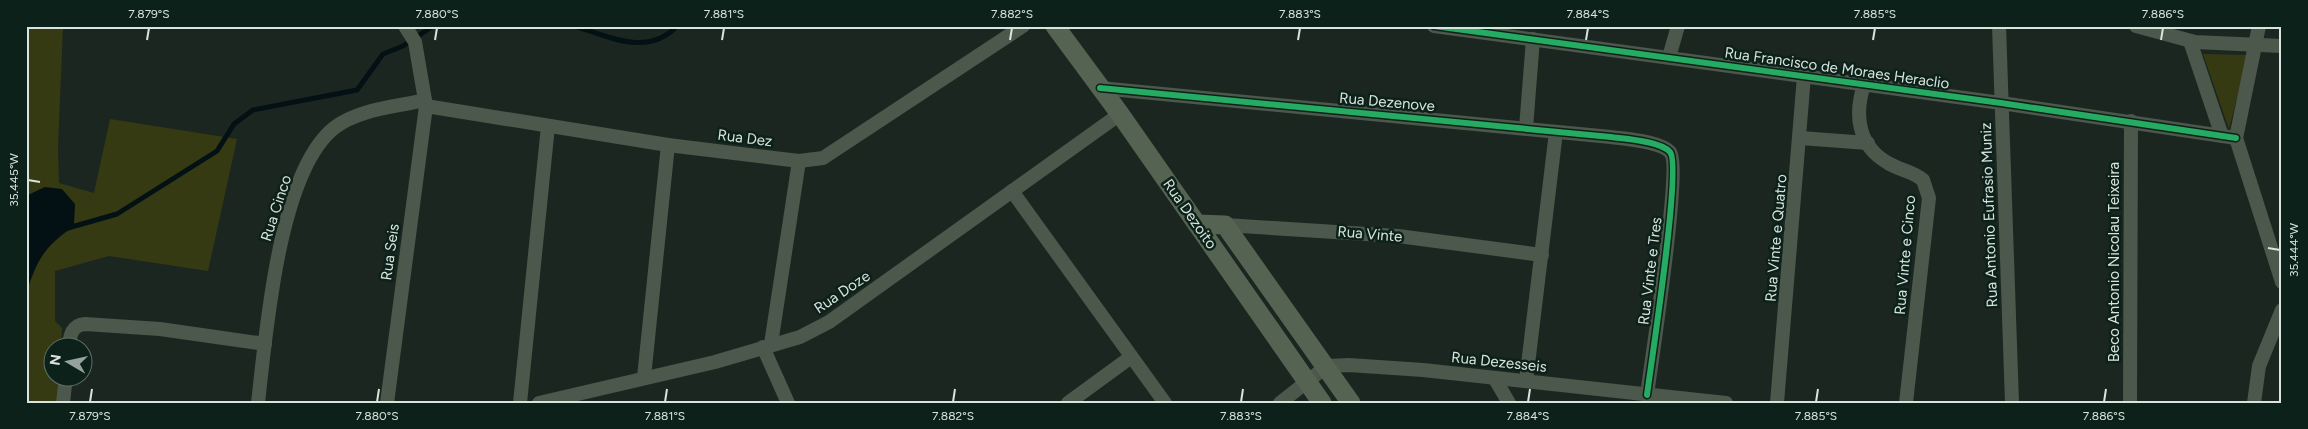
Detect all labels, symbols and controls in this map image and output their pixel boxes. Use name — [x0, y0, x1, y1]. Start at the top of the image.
text: 7.879°S — [128, 7, 170, 21]
text: 7.880°S — [415, 7, 459, 21]
text: 7.881°S — [704, 7, 744, 21]
text: 7.882°S — [991, 7, 1033, 21]
text: 7.883°S — [1279, 7, 1321, 21]
text: 7.884°S — [1567, 7, 1609, 21]
text: 7.885°S — [1854, 7, 1896, 21]
text: 7.886°S — [2142, 7, 2184, 21]
street label: Rua Francisco de Moraes Heraclio — [1723, 43, 1951, 93]
street label: Rua Dezenove — [1338, 89, 1436, 115]
street label: Rua Antonio Eufrasio Muniz — [1977, 122, 2001, 308]
street label: Rua Dez — [717, 126, 773, 150]
text: 35.445°W — [7, 153, 21, 207]
street label: Beco Antonio Nicolau Teixeira — [2105, 162, 2123, 362]
street label: Rua Cinco — [257, 172, 295, 243]
street label: Rua Vinte e Quatro — [1761, 173, 1791, 303]
street label: Rua Dezoito — [1159, 175, 1221, 253]
street label: Rua Vinte e Cinco — [1891, 194, 1919, 316]
street label: Rua Vinte e Tres — [1634, 216, 1666, 326]
street label: Rua Vinte — [1337, 222, 1403, 246]
text: 35.444°W — [2287, 222, 2301, 277]
street label: Rua Seis — [377, 223, 403, 281]
street label: Rua Doze — [811, 267, 873, 317]
north arrow — [42, 336, 92, 386]
street label: Rua Dezesseis — [1450, 348, 1548, 376]
text: N — [46, 353, 65, 367]
text: 7.879°S — [69, 409, 111, 423]
text: 7.880°S — [355, 409, 399, 423]
text: 7.881°S — [645, 409, 685, 423]
text: 7.882°S — [932, 409, 974, 423]
text: 7.883°S — [1220, 409, 1262, 423]
text: 7.884°S — [1507, 409, 1549, 423]
text: 7.885°S — [1795, 409, 1837, 423]
text: 7.886°S — [2083, 409, 2125, 423]

